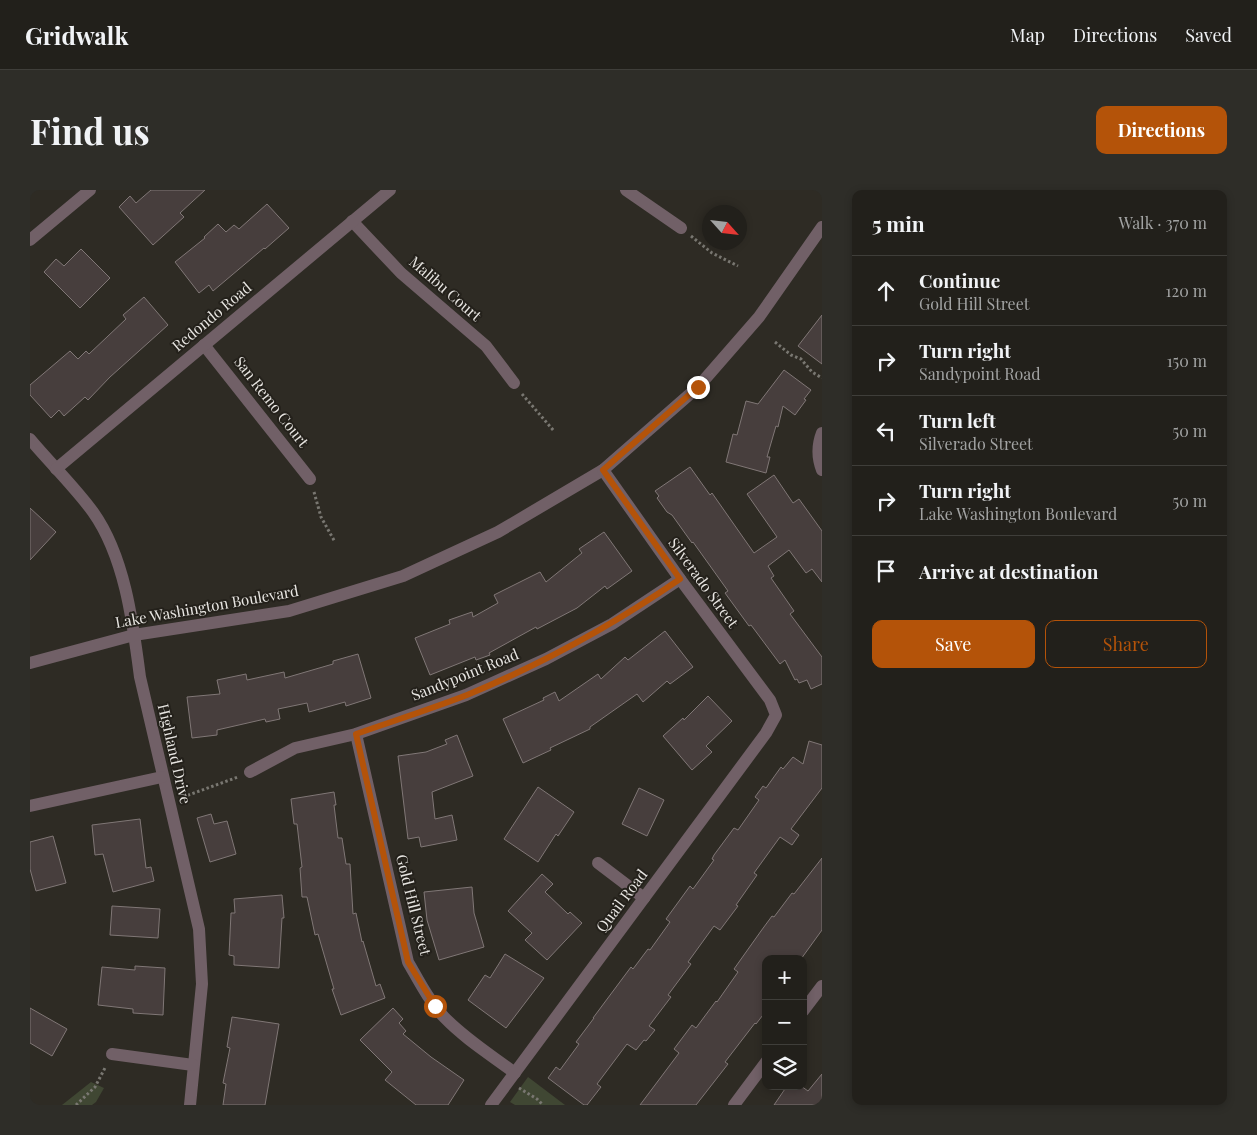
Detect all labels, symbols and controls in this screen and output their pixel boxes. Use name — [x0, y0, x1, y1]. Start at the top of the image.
text: Gridwalk — [25, 19, 128, 51]
text: Map — [1010, 23, 1045, 47]
text: Directions — [1073, 23, 1157, 47]
text: Saved — [1185, 23, 1232, 47]
button: Directions — [1096, 106, 1227, 154]
text: Find us — [30, 107, 150, 154]
north arrow — [702, 205, 747, 250]
text: 5 min — [872, 209, 925, 237]
text: Walk · 370 m — [1118, 212, 1207, 233]
street label: Malibu Court — [405, 251, 486, 326]
text: Continue — [919, 267, 1000, 293]
street label: Redondo Road — [167, 277, 256, 355]
icon: ahead — [872, 277, 900, 305]
text: 120 m — [1166, 280, 1207, 301]
text: Gold Hill Street — [919, 293, 1029, 314]
text: Turn right — [919, 337, 1011, 363]
icon: right — [872, 347, 900, 375]
text: 150 m — [1167, 350, 1207, 371]
street label: San Remo Court — [230, 352, 314, 451]
text: Sandypoint Road — [919, 363, 1041, 384]
route end — [687, 376, 710, 399]
text: Turn left — [919, 407, 996, 433]
icon: left — [872, 417, 900, 445]
text: 50 m — [1173, 420, 1207, 441]
text: Silverado Street — [919, 433, 1033, 454]
text: Turn right — [919, 477, 1011, 503]
icon: right — [872, 487, 900, 515]
text: 50 m — [1173, 490, 1207, 511]
text: Lake Washington Boulevard — [919, 503, 1117, 524]
street label: Silverado Street — [664, 533, 744, 632]
icon: arrive — [872, 557, 900, 585]
text: Arrive at destination — [919, 558, 1099, 584]
street label: Lake Washington Boulevard — [114, 580, 300, 632]
button: Save — [872, 620, 1035, 668]
button: Share — [1045, 620, 1207, 668]
street label: Sandypoint Road — [408, 643, 521, 705]
street label: Highland Drive — [154, 702, 196, 806]
street label: Gold Hill Street — [392, 852, 436, 958]
street label: Quail Road — [591, 865, 652, 936]
map controls — [762, 955, 807, 1090]
button: + — [762, 955, 807, 1000]
route start — [424, 995, 447, 1018]
button: − — [762, 1000, 807, 1045]
button: layers — [762, 1045, 807, 1090]

